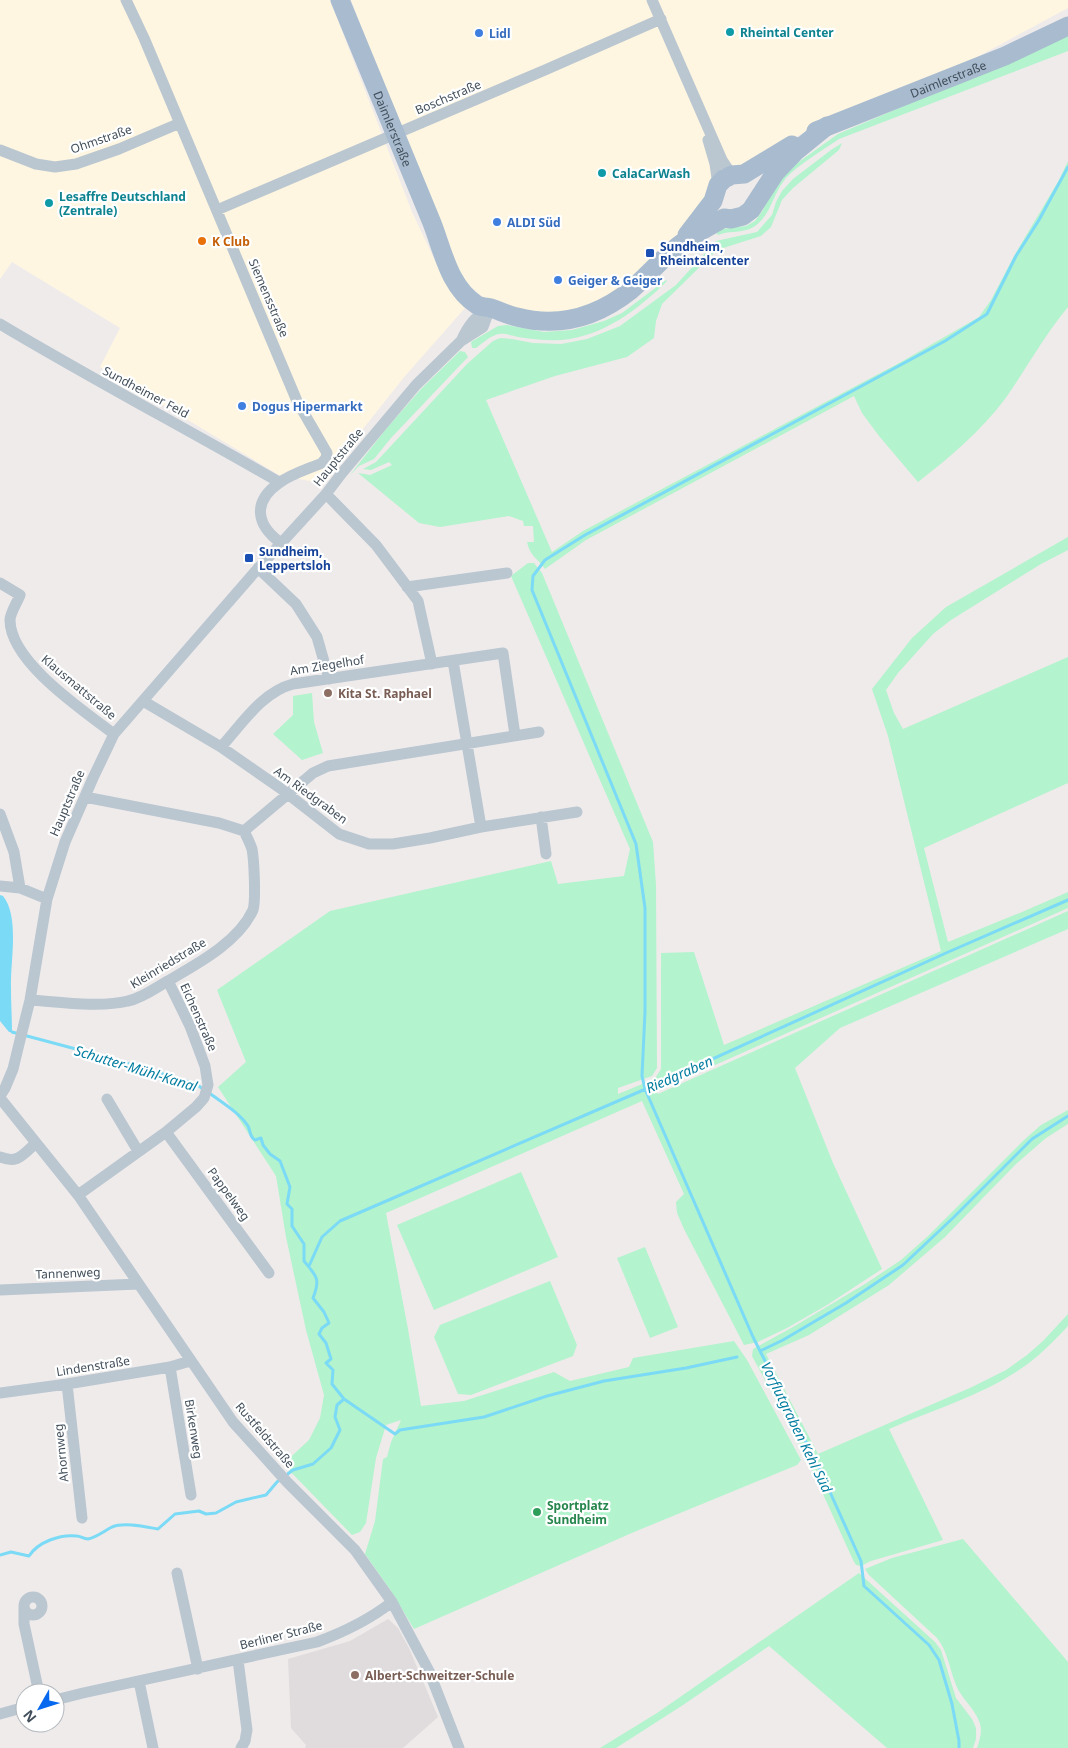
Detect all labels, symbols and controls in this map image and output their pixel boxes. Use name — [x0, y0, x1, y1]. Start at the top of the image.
place label: Rheintal Center — [740, 24, 834, 41]
place label: Lidl — [489, 25, 510, 42]
marker: Rheintal Center — [724, 26, 736, 38]
marker: Lidl — [473, 27, 485, 39]
street label: Daimlerstraße — [907, 56, 989, 101]
street label: Boschstraße — [413, 75, 484, 118]
street label: Daimlerstraße — [370, 88, 416, 169]
street label: Ohmstraße — [68, 120, 134, 157]
place label: CalaCarWash — [612, 165, 690, 182]
marker: CalaCarWash — [596, 167, 608, 179]
place label: Lesaffre Deutschland (Zentrale) — [59, 188, 186, 219]
marker: Lesaffre Deutschland (Zentrale) — [43, 197, 55, 209]
place label: ALDI Süd — [507, 214, 561, 231]
marker: ALDI Süd — [491, 216, 503, 228]
place label: K Club — [212, 233, 250, 250]
marker: K Club — [196, 235, 208, 247]
place label: Sundheim, Rheintalcenter — [660, 238, 750, 269]
marker: Sundheim, Rheintalcenter — [644, 247, 656, 259]
street label: Siemensstraße — [245, 256, 293, 340]
place label: Geiger & Geiger — [568, 272, 663, 289]
marker: Geiger & Geiger — [552, 274, 564, 286]
street label: Sundheimer Feld — [100, 362, 192, 422]
place label: Dogus Hipermarkt — [252, 398, 363, 415]
marker: Dogus Hipermarkt — [236, 400, 248, 412]
street label: Hauptstraße — [309, 424, 367, 490]
place label: Sundheim, Leppertsloh — [259, 543, 331, 574]
marker: Sundheim, Leppertsloh — [243, 552, 255, 564]
street label: Klausmattstraße — [38, 651, 120, 724]
street label: Am Ziegelhof — [289, 651, 366, 679]
place label: Kita St. Raphael — [338, 685, 432, 702]
marker: Kita St. Raphael — [322, 687, 334, 699]
street label: Am Riedgraben — [271, 763, 351, 827]
street label: Hauptstraße — [45, 767, 89, 839]
street label: Kleinriedstraße — [127, 933, 209, 992]
street label: Eichenstraße — [176, 980, 222, 1054]
water label: Schutter-Mühl-Kanal — [72, 1040, 200, 1096]
water label: Riedgraben — [643, 1051, 715, 1097]
street label: Pappelweg — [204, 1164, 254, 1224]
street label: Tannenweg — [35, 1263, 101, 1283]
street label: Lindenstraße — [55, 1352, 131, 1380]
water label: Vorflutgraben Kehl Süd — [757, 1358, 837, 1496]
street label: Birkenweg — [181, 1398, 207, 1460]
street label: Rustfeldstraße — [232, 1398, 299, 1472]
street label: Ahornweg — [49, 1423, 73, 1483]
place label: Sportplatz Sundheim — [547, 1497, 609, 1528]
marker: Sportplatz Sundheim — [531, 1506, 543, 1518]
street label: Berliner Straße — [238, 1616, 324, 1653]
place label: Albert-Schweitzer-Schule — [365, 1667, 514, 1684]
marker: Albert-Schweitzer-Schule — [349, 1669, 361, 1681]
north arrow — [15, 1683, 65, 1733]
text: N — [19, 1706, 40, 1727]

